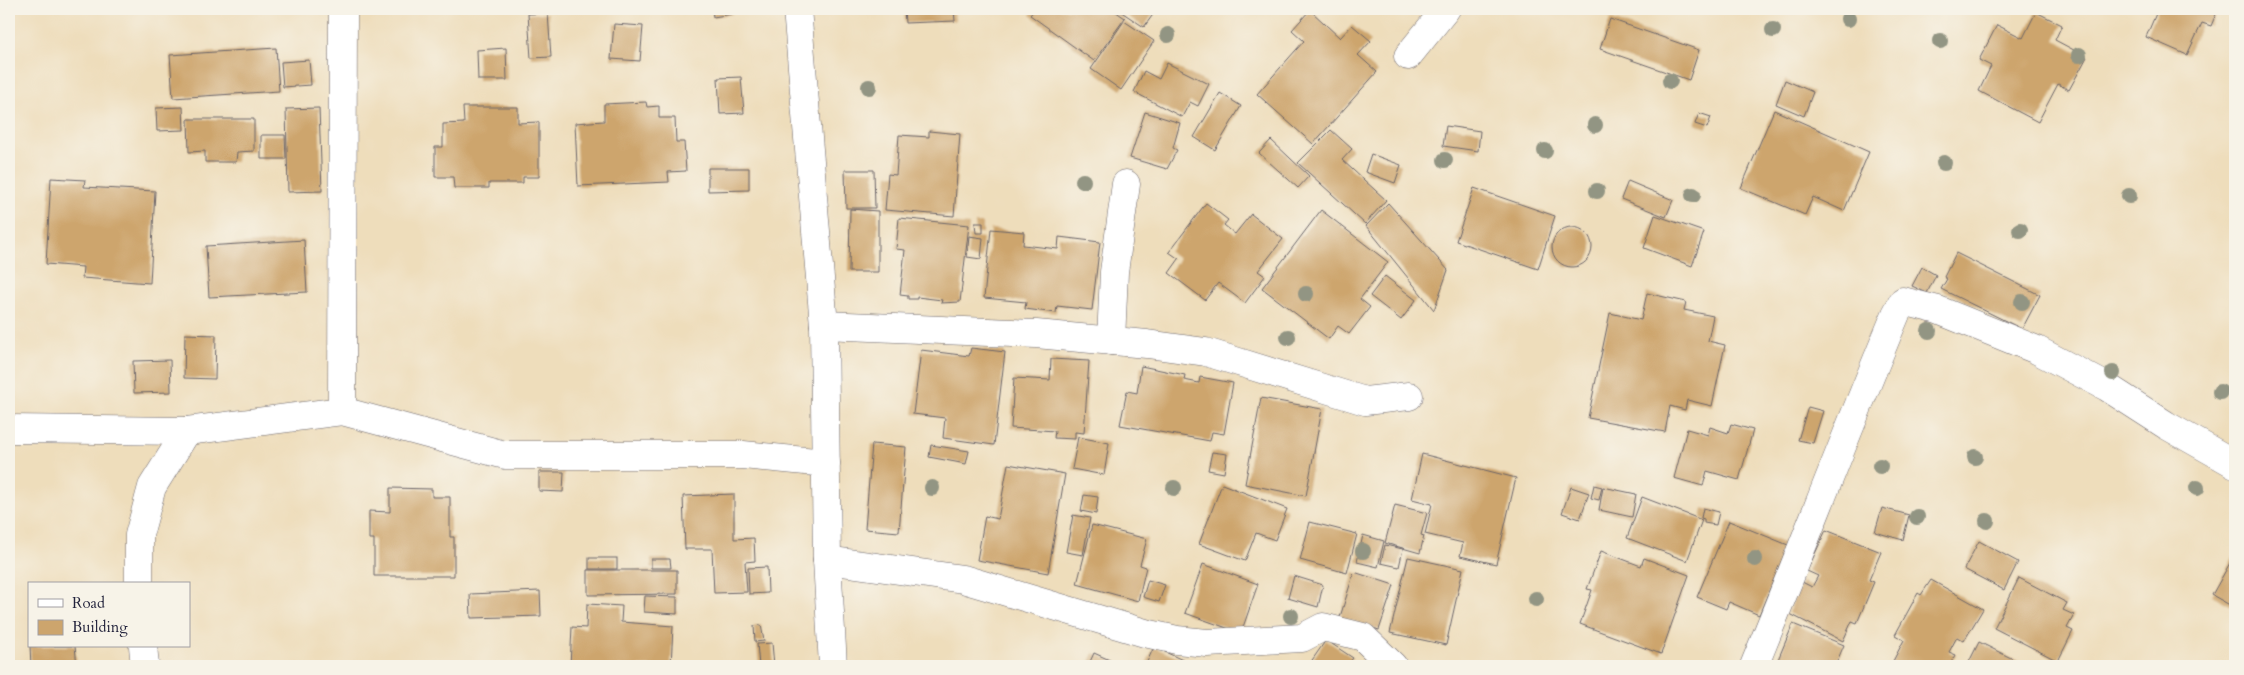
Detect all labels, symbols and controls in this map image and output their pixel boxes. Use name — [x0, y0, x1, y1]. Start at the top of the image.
legend — [28, 582, 190, 648]
text: Road — [72, 593, 105, 613]
text: Building — [72, 617, 128, 637]

